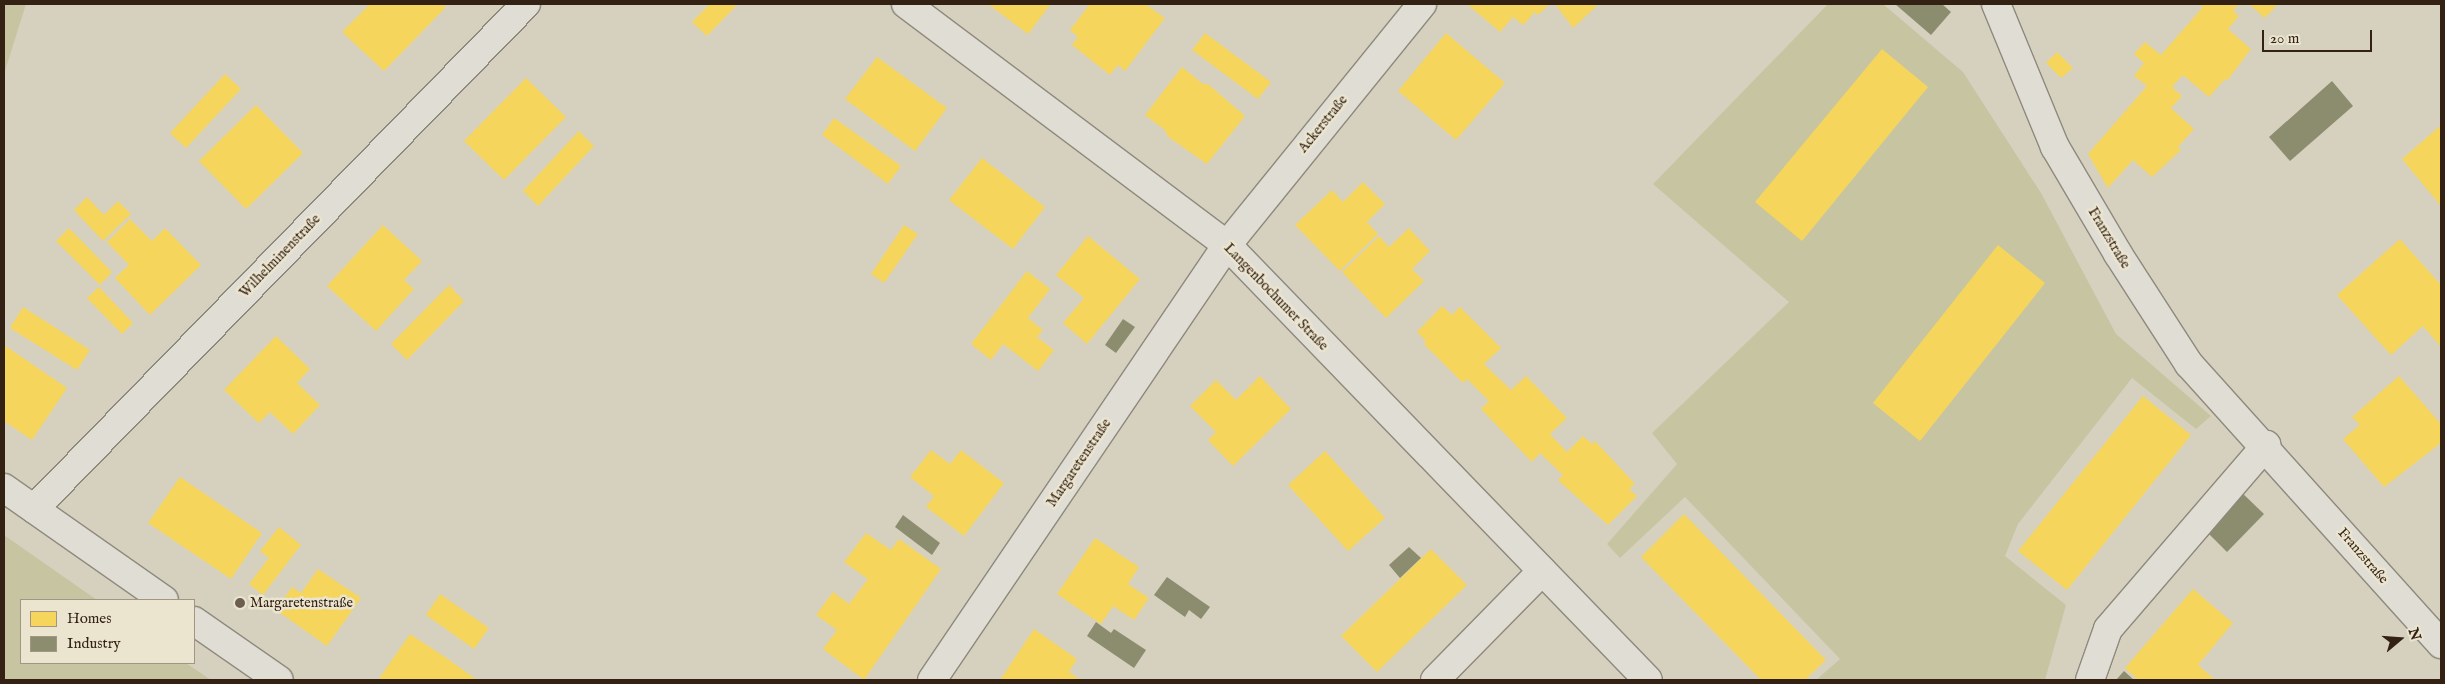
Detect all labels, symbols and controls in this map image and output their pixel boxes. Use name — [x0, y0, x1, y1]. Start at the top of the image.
scale bar — [2265, 20, 2375, 52]
text: 20 m — [2270, 29, 2299, 48]
street label: Ackerstraße — [1295, 92, 1351, 156]
street label: Franzstraße — [2084, 204, 2134, 272]
street label: Wilhelminenstraße — [236, 211, 324, 301]
street label: Langenbochumer Straße — [1220, 240, 1332, 354]
street label: Margaretenstraße — [1043, 416, 1115, 510]
street label: Franzstraße — [2334, 525, 2392, 587]
place label: Margaretenstraße — [250, 595, 353, 611]
marker: Margaretenstraße — [234, 597, 246, 609]
legend — [20, 599, 195, 664]
text: Homes — [67, 609, 111, 628]
north arrow — [2375, 614, 2425, 664]
text: N — [2404, 626, 2425, 643]
text: Industry — [67, 634, 121, 653]

